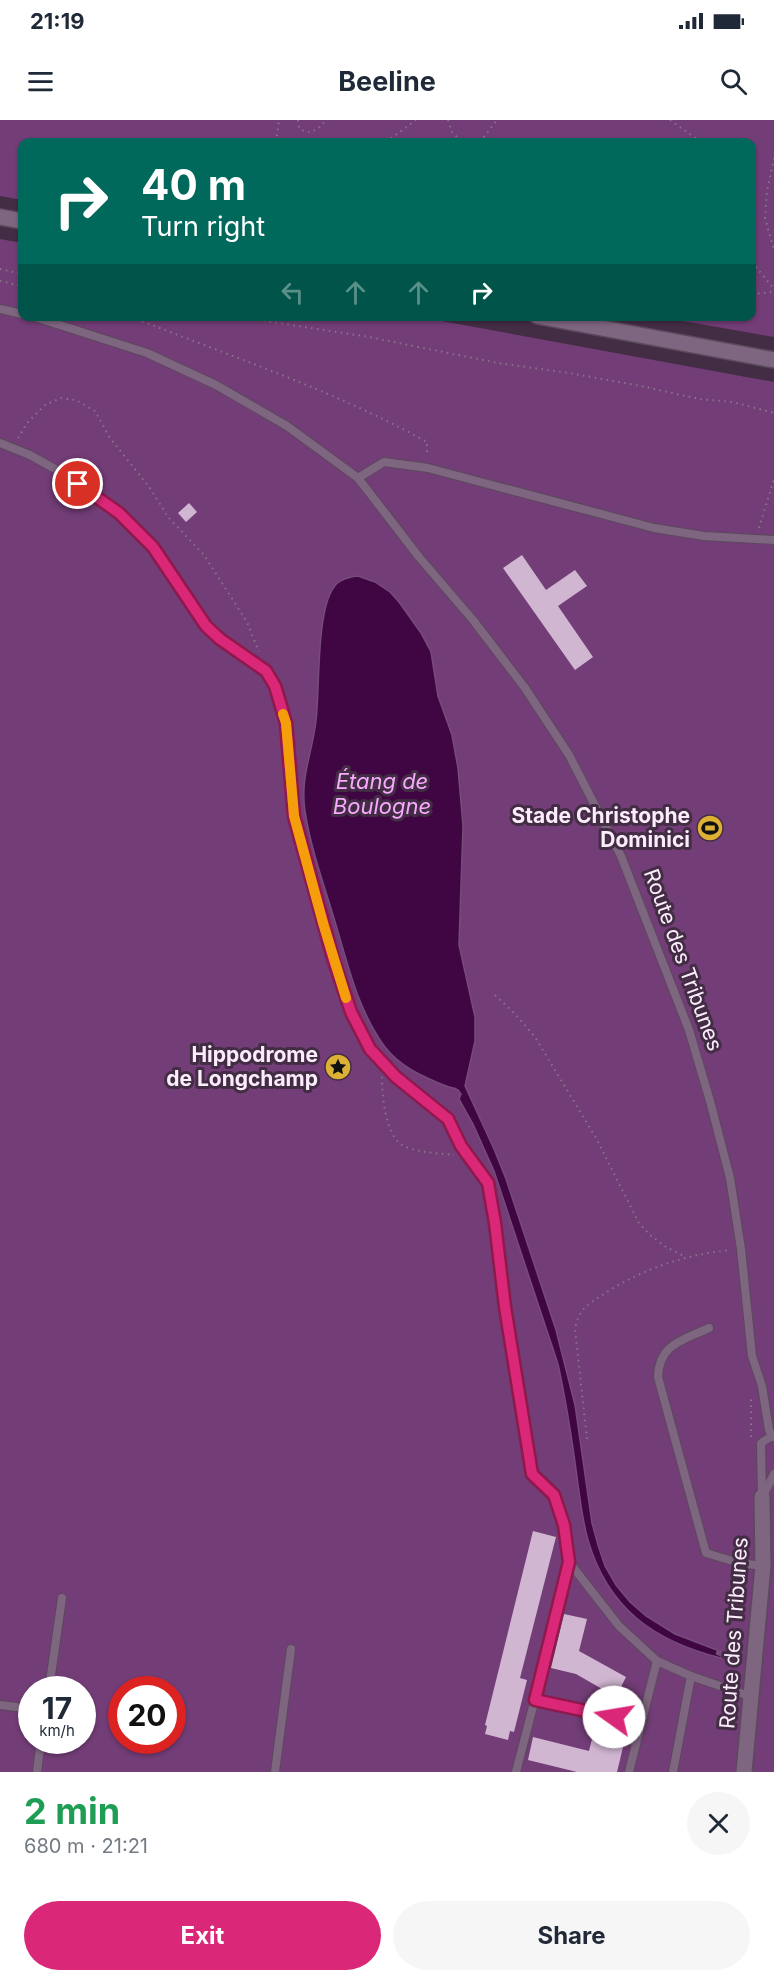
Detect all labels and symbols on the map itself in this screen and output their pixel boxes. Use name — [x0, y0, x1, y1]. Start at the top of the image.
pin — [52, 458, 103, 509]
water label: Étang de Boulogne — [333, 768, 431, 819]
place label: Stade Christophe Dominici — [512, 803, 690, 852]
sports icon: Stade Christophe Dominici — [695, 813, 725, 843]
street label: Route des Tribunes — [639, 865, 728, 1054]
place label: Hippodrome de Longchamp — [166, 1042, 318, 1091]
place icon: Hippodrome de Longchamp — [323, 1052, 353, 1082]
street label: Route des Tribunes — [714, 1536, 753, 1730]
speed limit sign: 20 — [108, 1676, 186, 1754]
position arrow — [582, 1685, 646, 1749]

